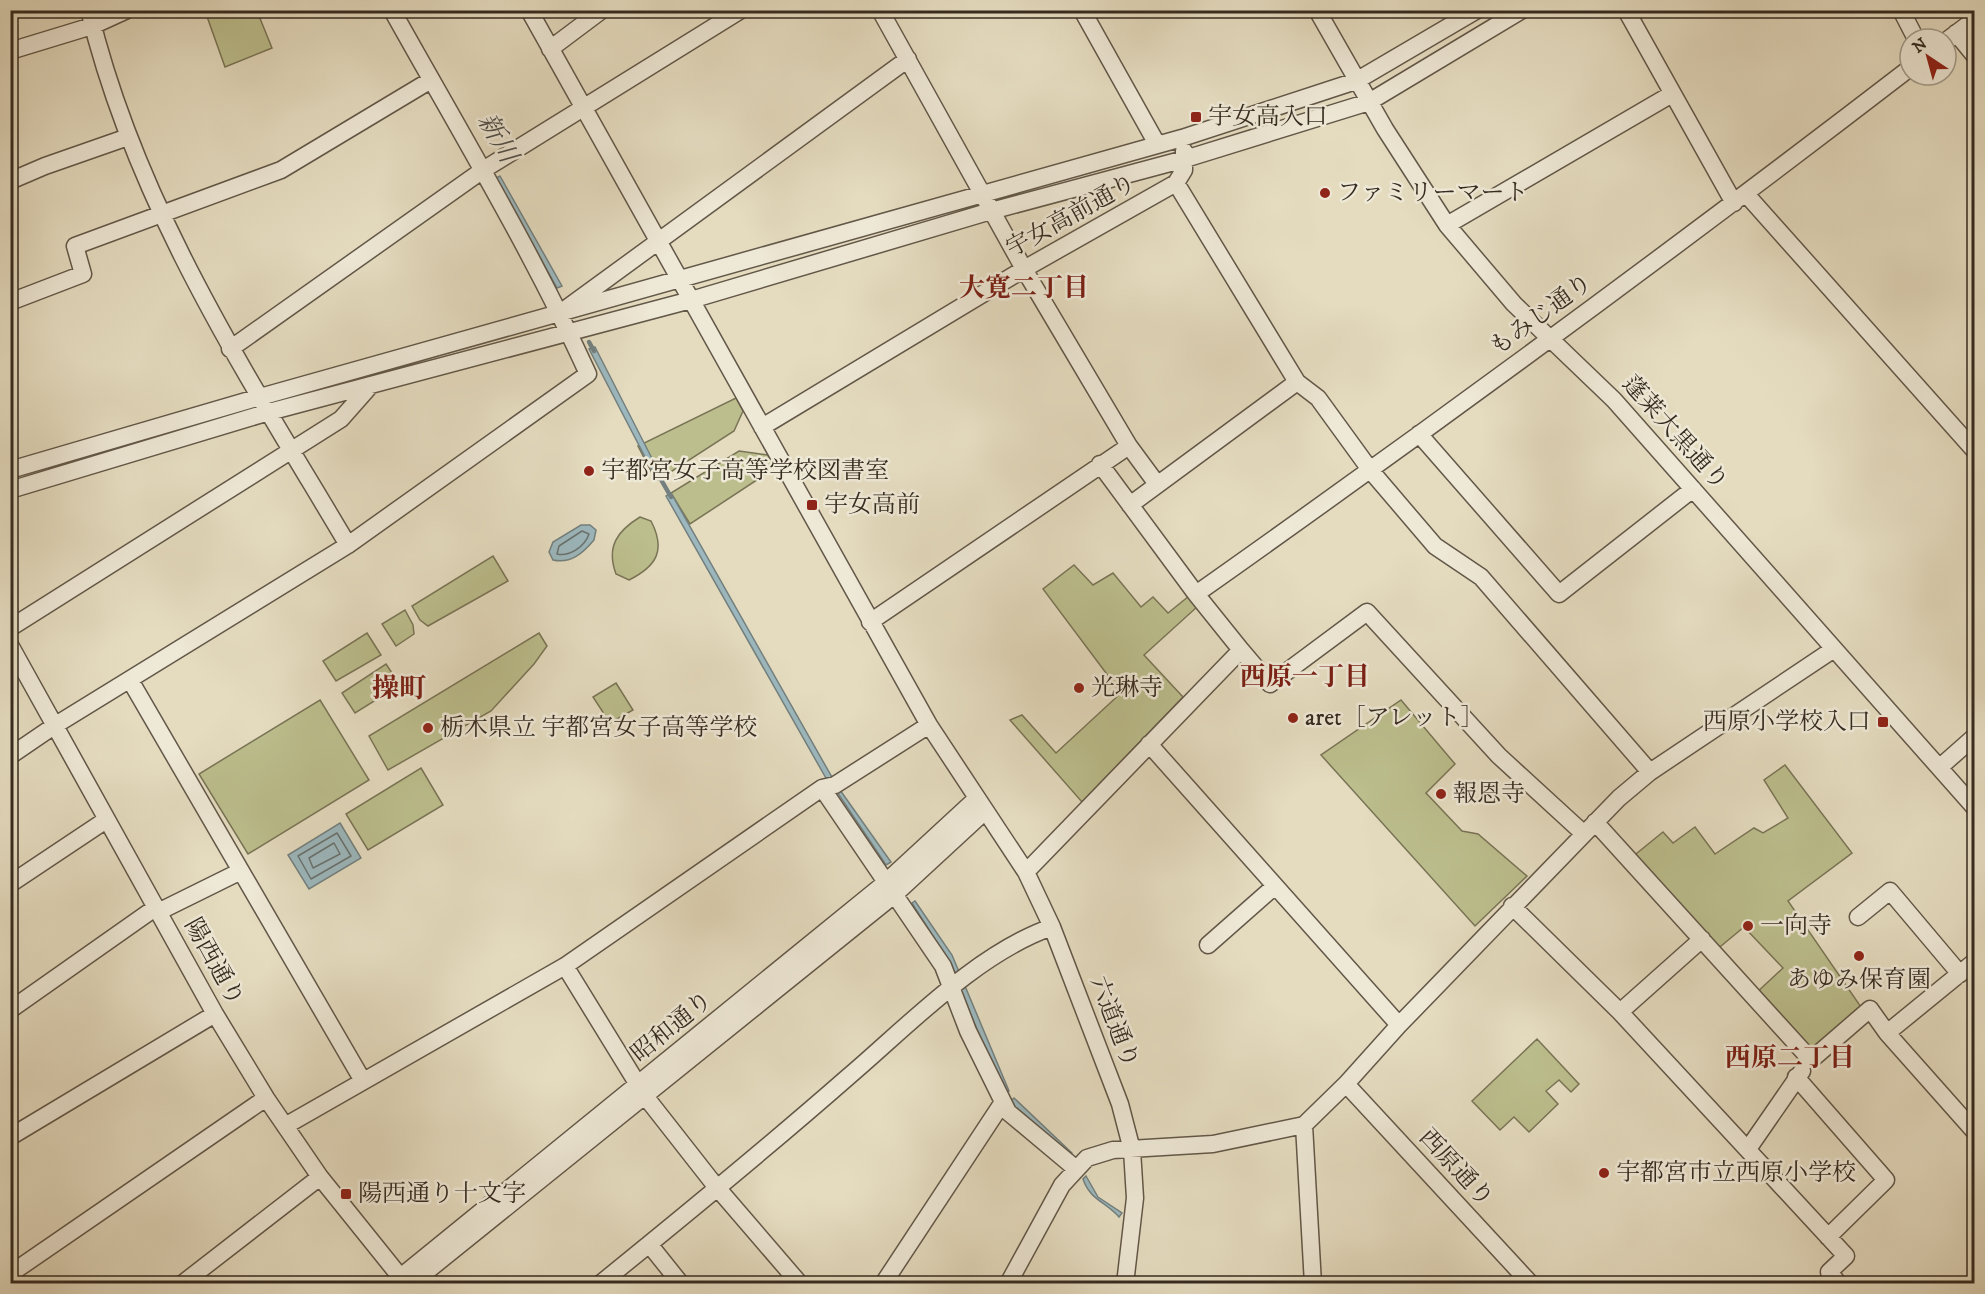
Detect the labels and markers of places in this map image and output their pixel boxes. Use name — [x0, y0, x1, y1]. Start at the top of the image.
place label: 宇女高入口 — [1208, 102, 1328, 132]
marker: 宇女高入口 — [1189, 110, 1203, 124]
place label: ファミリーマート — [1337, 178, 1529, 208]
marker: ファミリーマート — [1318, 186, 1332, 200]
place label: 宇都宮女子高等学校図書室 — [601, 456, 889, 486]
marker: 宇都宮女子高等学校図書室 — [582, 464, 596, 478]
place label: 宇女高前 — [824, 490, 920, 520]
marker: 宇女高前 — [805, 498, 819, 512]
place label: 光琳寺 — [1091, 673, 1163, 703]
marker: 光琳寺 — [1072, 681, 1086, 695]
place label: aret［アレット］ — [1305, 703, 1485, 733]
place label: 西原小学校入口 — [1703, 707, 1871, 737]
marker: aret［アレット］ — [1286, 711, 1300, 725]
place label: 栃木県立 宇都宮女子高等学校 — [440, 713, 757, 743]
marker: 西原小学校入口 — [1876, 715, 1890, 729]
marker: 栃木県立 宇都宮女子高等学校 — [421, 721, 435, 735]
place label: 報恩寺 — [1453, 779, 1525, 809]
marker: 報恩寺 — [1434, 787, 1448, 801]
place label: 一向寺 — [1760, 911, 1832, 941]
marker: 一向寺 — [1741, 919, 1755, 933]
marker: あゆみ保育園 — [1852, 949, 1866, 963]
place label: あゆみ保育園 — [1787, 965, 1931, 995]
place label: 宇都宮市立西原小学校 — [1616, 1158, 1856, 1188]
marker: 宇都宮市立西原小学校 — [1597, 1166, 1611, 1180]
place label: 陽西通り十文字 — [358, 1179, 526, 1209]
marker: 陽西通り十文字 — [339, 1187, 353, 1201]

